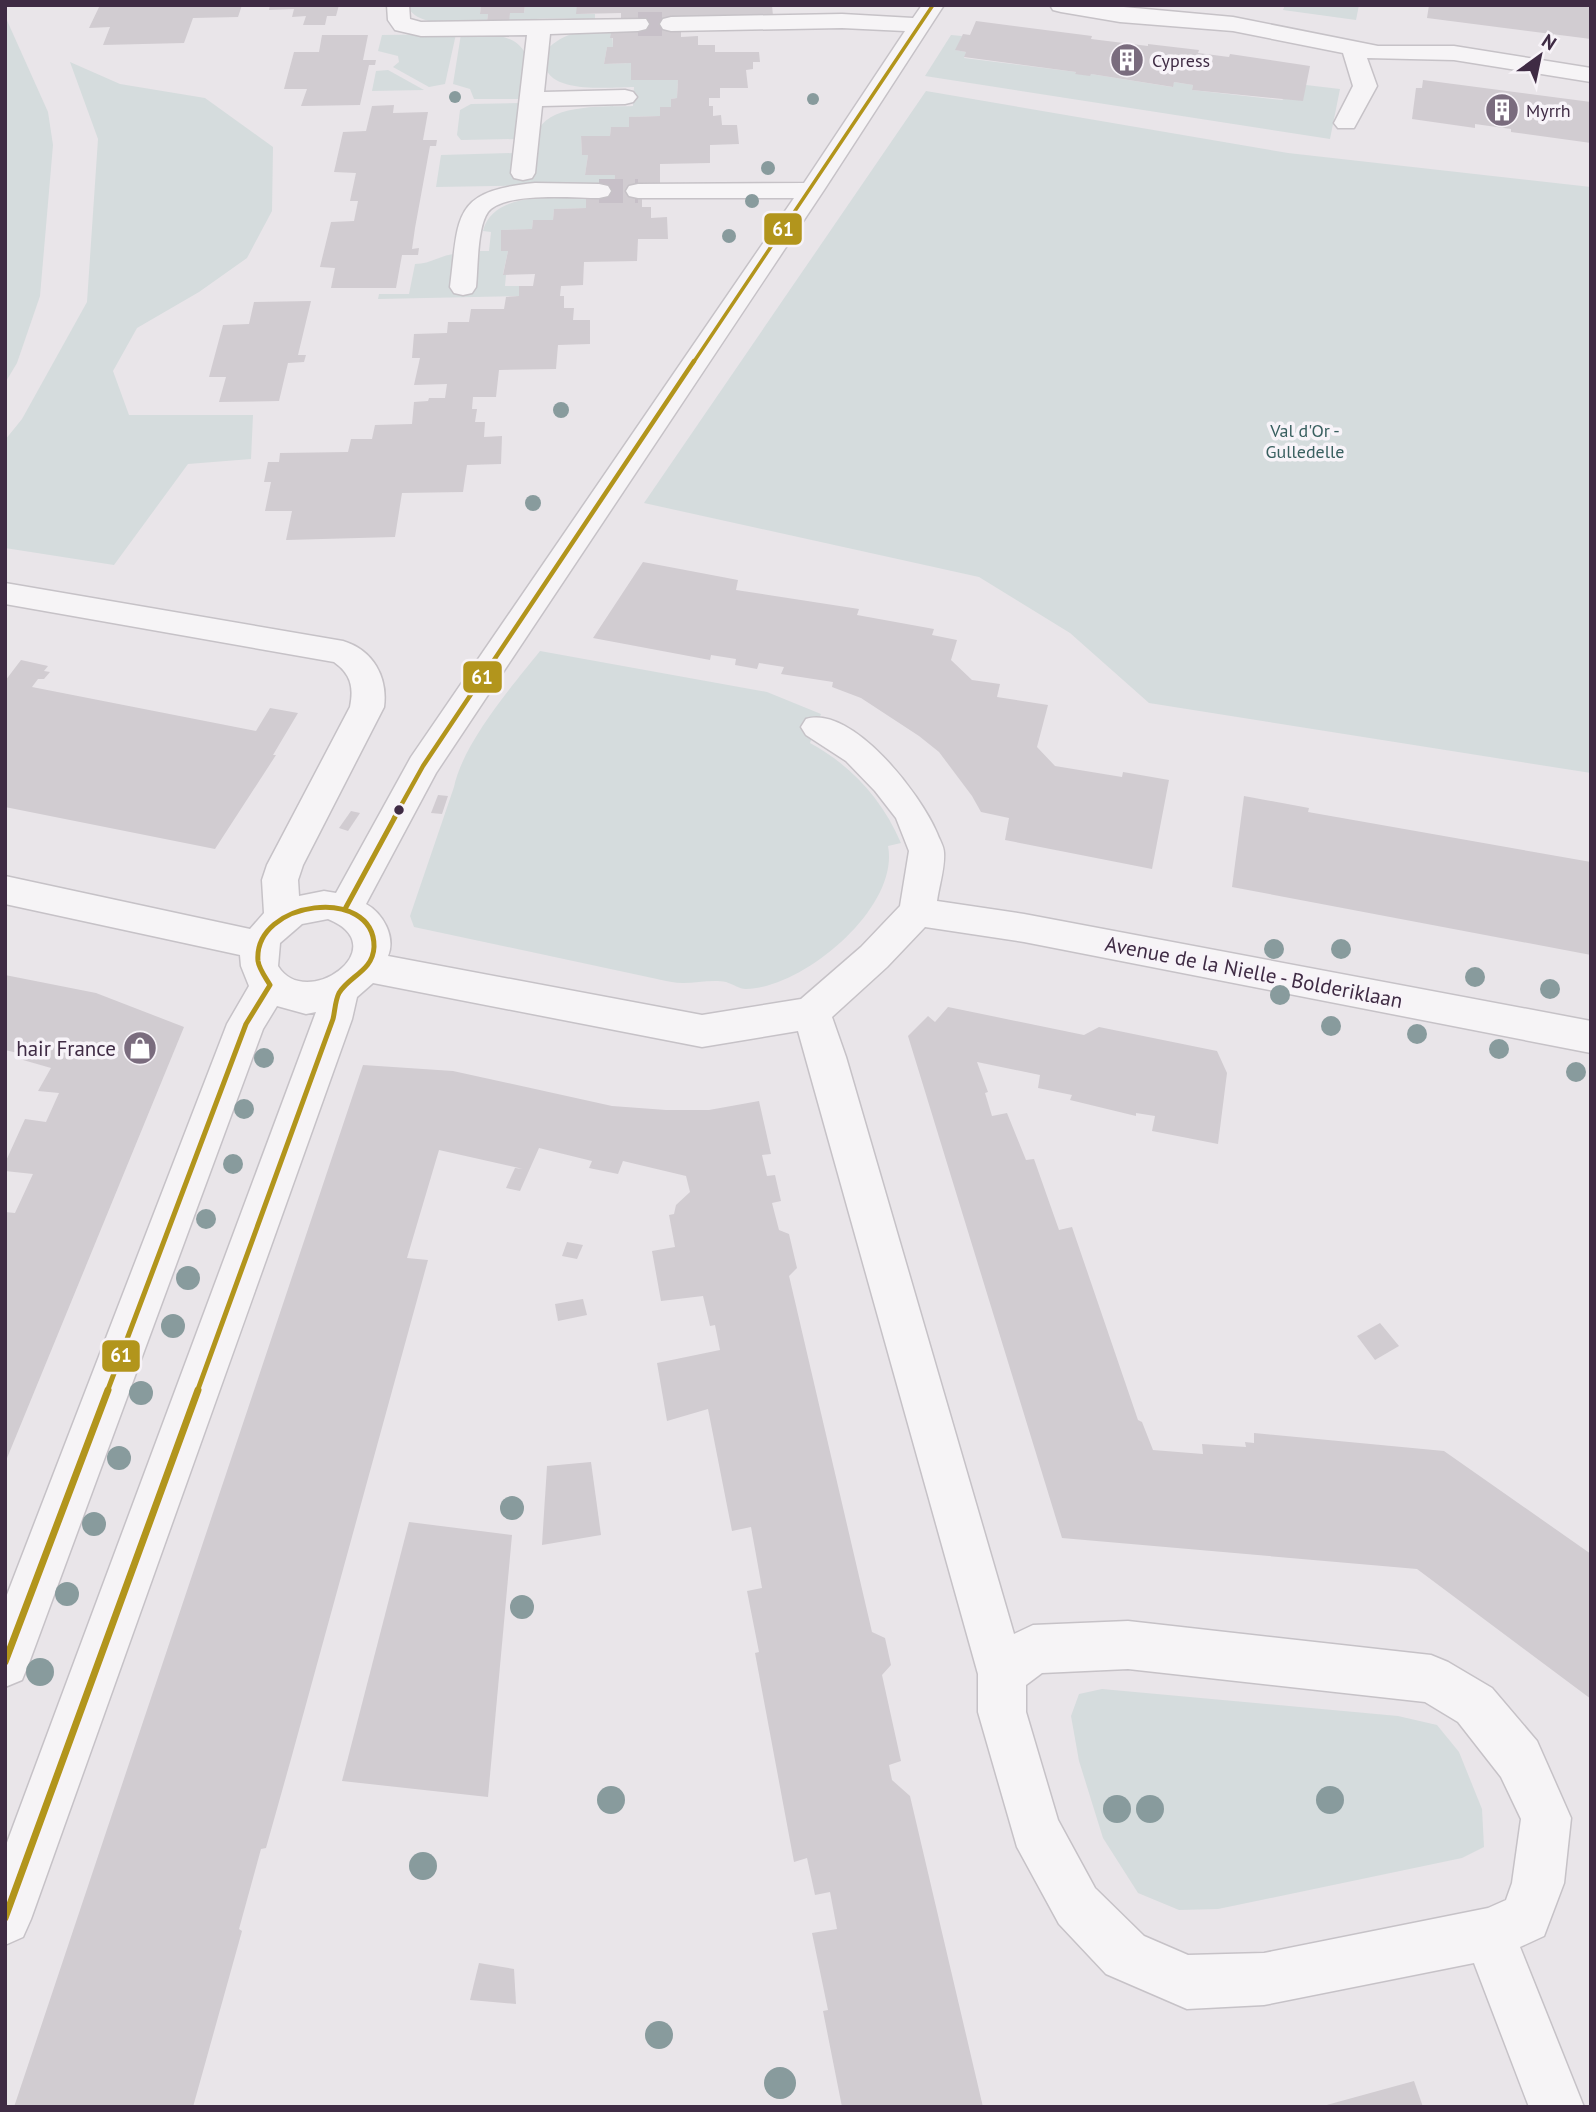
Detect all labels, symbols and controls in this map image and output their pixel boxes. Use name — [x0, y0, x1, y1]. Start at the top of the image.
north arrow — [1505, 21, 1575, 91]
text: N — [1537, 28, 1561, 55]
building icon: Cypress — [1108, 41, 1146, 79]
place label: Cypress — [1152, 49, 1210, 72]
building icon: Myrrh — [1483, 91, 1521, 129]
place label: Myrrh — [1526, 99, 1571, 122]
line badge: 61 — [763, 212, 803, 246]
text: 61 — [772, 217, 794, 241]
park label: Val d'Or - Gulledelle — [1266, 419, 1344, 463]
line badge: 61 — [462, 660, 503, 694]
text: 61 — [471, 665, 493, 689]
unlabelled marker — [392, 803, 406, 817]
street label: Avenue de la Nielle - Bolderiklaan — [1103, 930, 1405, 1014]
shop icon: hair France — [121, 1029, 159, 1067]
place label: hair France — [16, 1035, 116, 1062]
line badge: 61 — [101, 1339, 141, 1373]
text: 61 — [110, 1343, 132, 1367]

